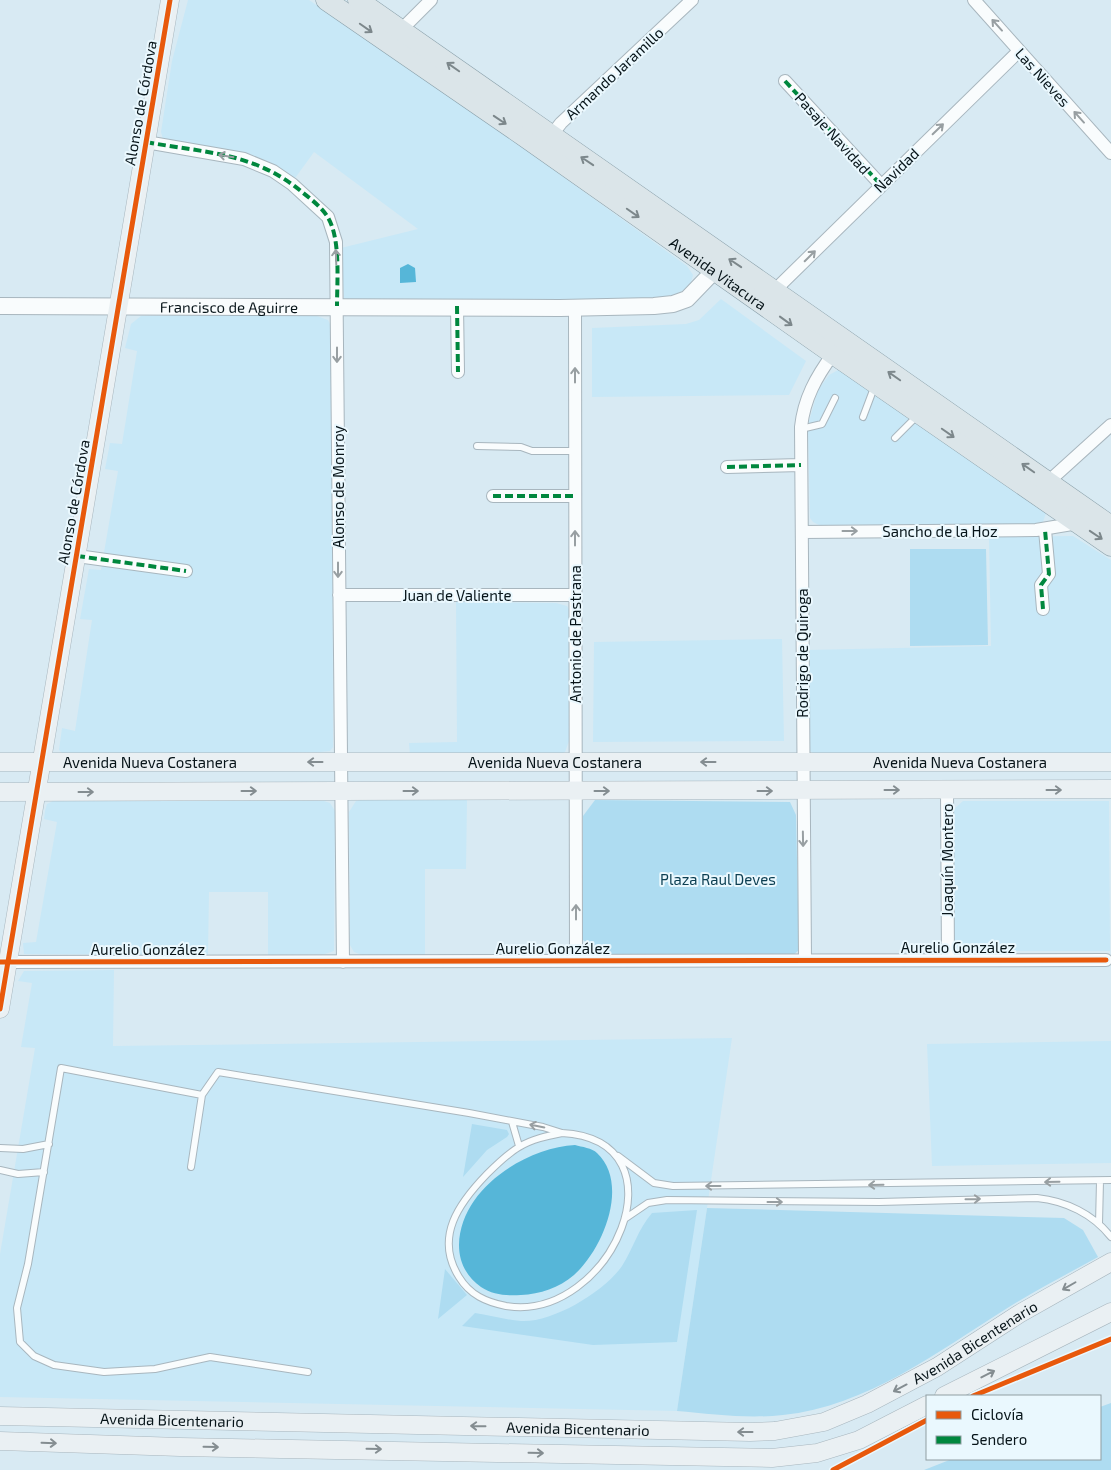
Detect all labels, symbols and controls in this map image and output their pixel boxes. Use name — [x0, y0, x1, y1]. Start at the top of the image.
one-way arrow — [991, 19, 1003, 32]
one-way arrow — [359, 23, 373, 33]
street label: Armando Jaramillo — [561, 23, 667, 123]
street label: Alonso de Córdova — [120, 39, 160, 167]
street label: Las Nieves — [1012, 44, 1074, 110]
one-way arrow — [446, 62, 460, 72]
street label: Pasaje Navidad — [791, 88, 874, 178]
one-way arrow — [1073, 110, 1084, 123]
one-way arrow — [493, 115, 507, 125]
one-way arrow — [931, 124, 943, 136]
street label: Navidad — [870, 144, 922, 196]
one-way arrow — [219, 150, 235, 160]
one-way arrow — [580, 156, 594, 166]
one-way arrow — [626, 208, 640, 218]
street label: Avenida Vitacura — [666, 233, 770, 313]
one-way arrow — [331, 250, 341, 266]
one-way arrow — [803, 250, 816, 262]
one-way arrow — [728, 258, 742, 268]
street label: Francisco de Aguirre — [160, 298, 298, 316]
one-way arrow — [778, 316, 792, 326]
one-way arrow — [332, 346, 342, 363]
one-way arrow — [570, 368, 580, 384]
one-way arrow — [888, 371, 902, 381]
street label: Alonso de Monroy — [329, 425, 347, 549]
one-way arrow — [941, 428, 955, 438]
street label: Alonso de Córdova — [53, 438, 93, 566]
one-way arrow — [1021, 463, 1035, 473]
street label: Sancho de la Hoz — [882, 522, 998, 540]
one-way arrow — [842, 526, 858, 536]
one-way arrow — [570, 530, 580, 546]
one-way arrow — [1089, 530, 1103, 540]
one-way arrow — [333, 562, 343, 578]
street label: Antonio de Pastrana — [566, 565, 584, 703]
street label: Juan de Valiente — [402, 586, 512, 604]
street label: Rodrigo de Quiroga — [793, 588, 812, 718]
street label: Avenida Nueva Costanera — [63, 753, 237, 771]
street label: Avenida Nueva Costanera — [468, 753, 642, 771]
street label: Avenida Nueva Costanera — [873, 753, 1047, 771]
one-way arrow — [307, 757, 324, 767]
one-way arrow — [701, 757, 717, 767]
one-way arrow — [883, 785, 899, 795]
one-way arrow — [1046, 785, 1062, 794]
one-way arrow — [240, 786, 257, 796]
one-way arrow — [403, 786, 419, 796]
one-way arrow — [594, 786, 610, 796]
one-way arrow — [756, 786, 773, 796]
one-way arrow — [78, 787, 94, 797]
street label: Joaquín Montero — [938, 803, 956, 917]
one-way arrow — [798, 831, 808, 847]
park label: Plaza Raul Deves — [660, 870, 776, 888]
one-way arrow — [571, 904, 581, 920]
street label: Aurelio González — [901, 938, 1015, 956]
street label: Aurelio González — [496, 939, 610, 957]
street label: Aurelio González — [91, 940, 205, 958]
one-way arrow — [530, 1121, 546, 1131]
one-way arrow — [1044, 1177, 1060, 1187]
one-way arrow — [868, 1180, 884, 1190]
one-way arrow — [706, 1181, 722, 1191]
one-way arrow — [964, 1194, 981, 1204]
one-way arrow — [766, 1197, 782, 1207]
one-way arrow — [1062, 1282, 1076, 1292]
street label: Avenida Bicentenario — [909, 1297, 1040, 1387]
one-way arrow — [980, 1369, 995, 1378]
one-way arrow — [892, 1383, 907, 1393]
legend — [926, 1395, 1101, 1460]
text: Ciclovía — [971, 1405, 1023, 1423]
street label: Avenida Bicentenario — [100, 1409, 244, 1430]
street label: Avenida Bicentenario — [506, 1418, 650, 1439]
one-way arrow — [470, 1421, 486, 1431]
one-way arrow — [738, 1427, 754, 1437]
text: Sendero — [971, 1430, 1027, 1448]
one-way arrow — [40, 1438, 56, 1447]
one-way arrow — [202, 1442, 219, 1452]
one-way arrow — [365, 1445, 381, 1454]
one-way arrow — [528, 1448, 544, 1458]

